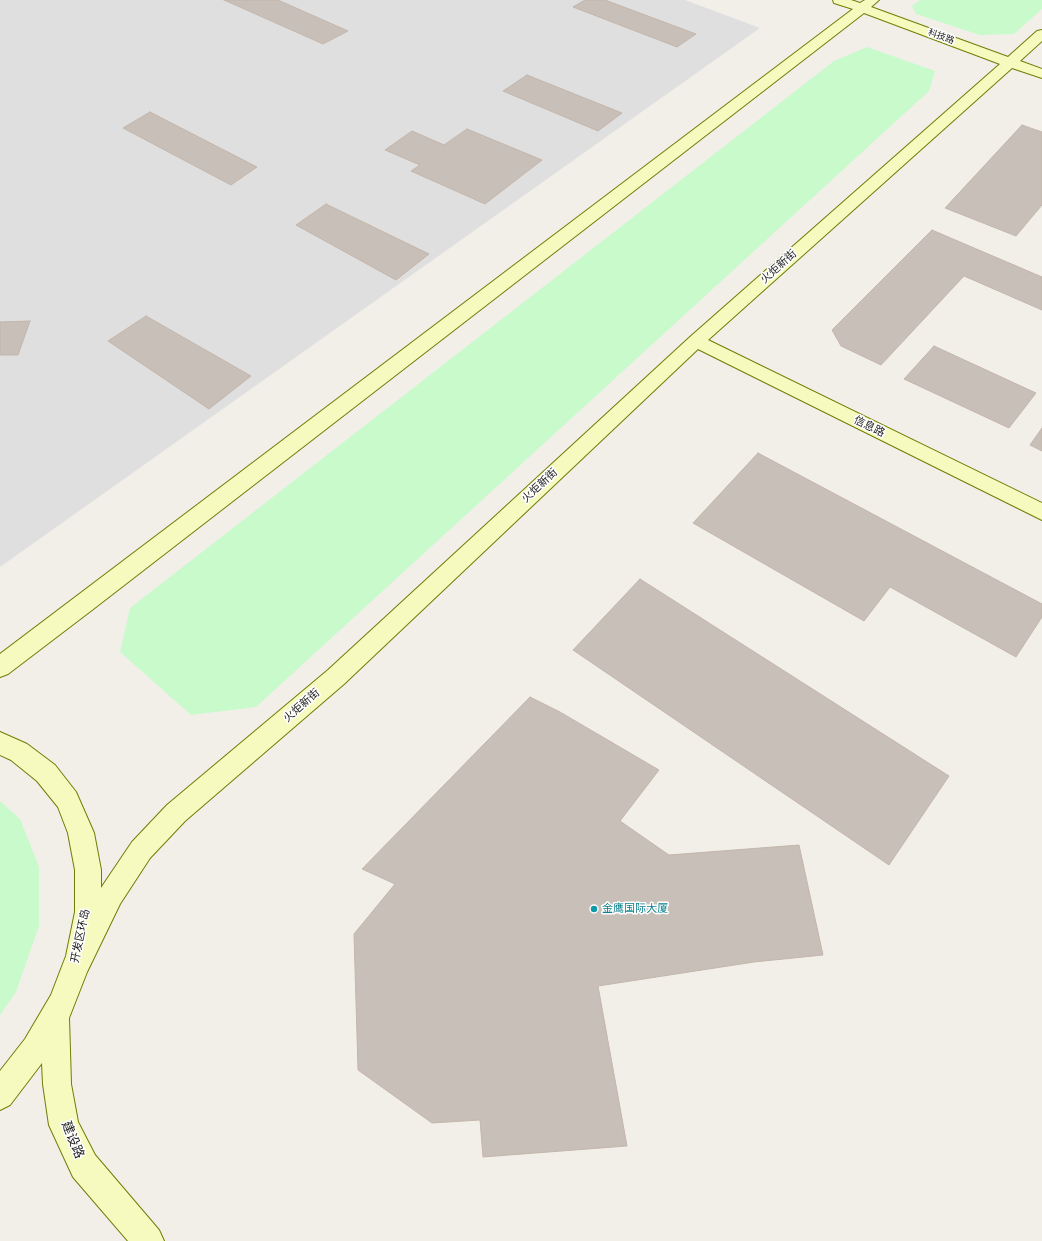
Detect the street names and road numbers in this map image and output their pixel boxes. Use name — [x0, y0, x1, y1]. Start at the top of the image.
street label: 科技路 — [926, 27, 956, 47]
street label: 火炬新街 — [758, 247, 800, 287]
street label: 信息路 — [851, 414, 887, 440]
street label: 火炬新街 — [519, 466, 561, 506]
street label: 火炬新街 — [281, 687, 323, 725]
street label: 开发区环岛 — [69, 908, 93, 964]
street label: 建设路 — [57, 1119, 87, 1161]

